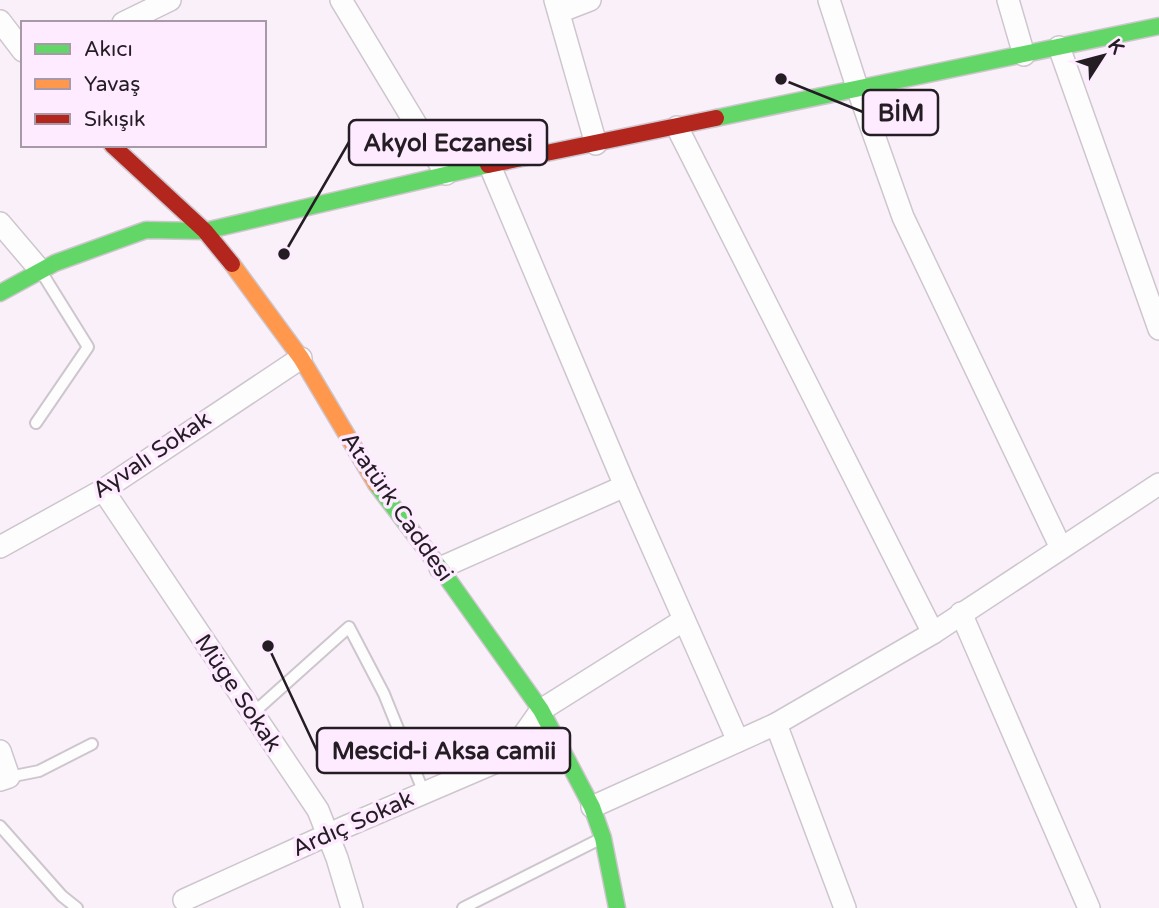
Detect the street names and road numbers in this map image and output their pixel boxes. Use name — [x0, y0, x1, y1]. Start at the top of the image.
street label: Ayvalı Sokak — [87, 405, 217, 505]
street label: Atatürk Caddesi — [335, 427, 459, 587]
street label: Müge Sokak — [189, 629, 287, 757]
street label: Ardıç Sokak — [288, 785, 418, 863]

